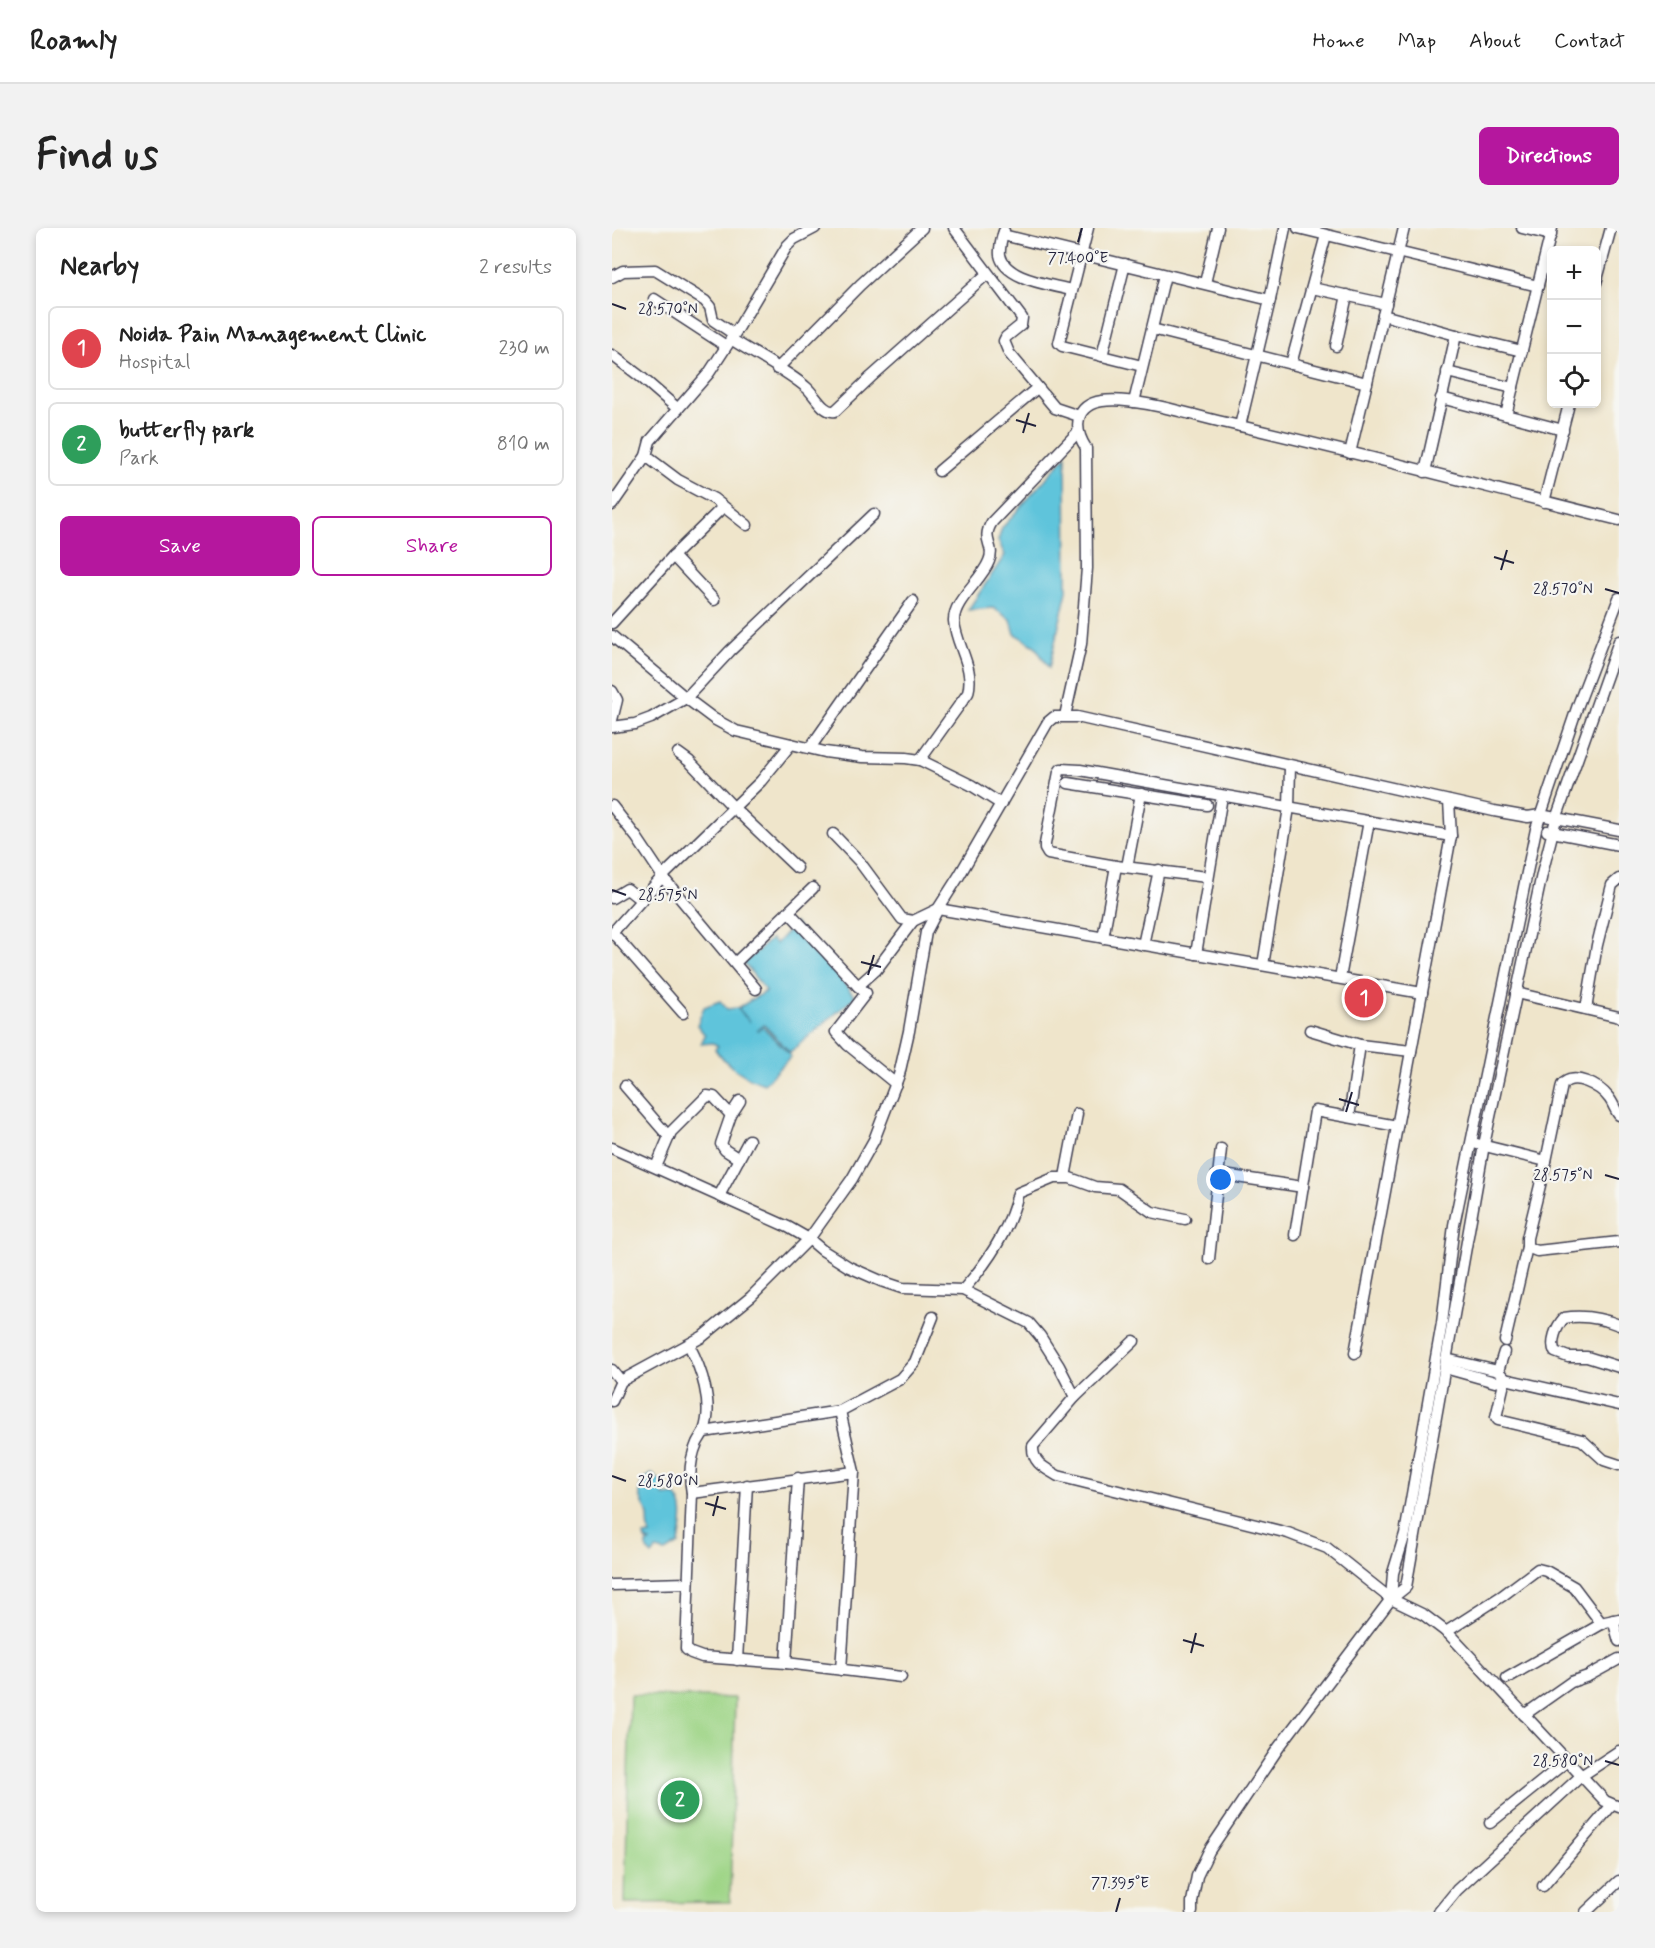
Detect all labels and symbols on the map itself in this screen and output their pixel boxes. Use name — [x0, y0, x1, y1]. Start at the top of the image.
text: 77.400°E — [1048, 249, 1108, 269]
text: 28.570°N — [638, 300, 698, 320]
text: 28.570°N — [1533, 580, 1593, 600]
text: 28.575°N — [638, 886, 698, 906]
pin: 1 — [1344, 976, 1383, 1020]
your location — [1206, 1165, 1235, 1194]
text: 28.575°N — [1533, 1166, 1593, 1186]
text: 28.580°N — [638, 1472, 698, 1492]
text: 28.580°N — [1533, 1752, 1593, 1772]
pin: 2 — [660, 1778, 700, 1822]
text: 77.395°E — [1091, 1874, 1149, 1894]

